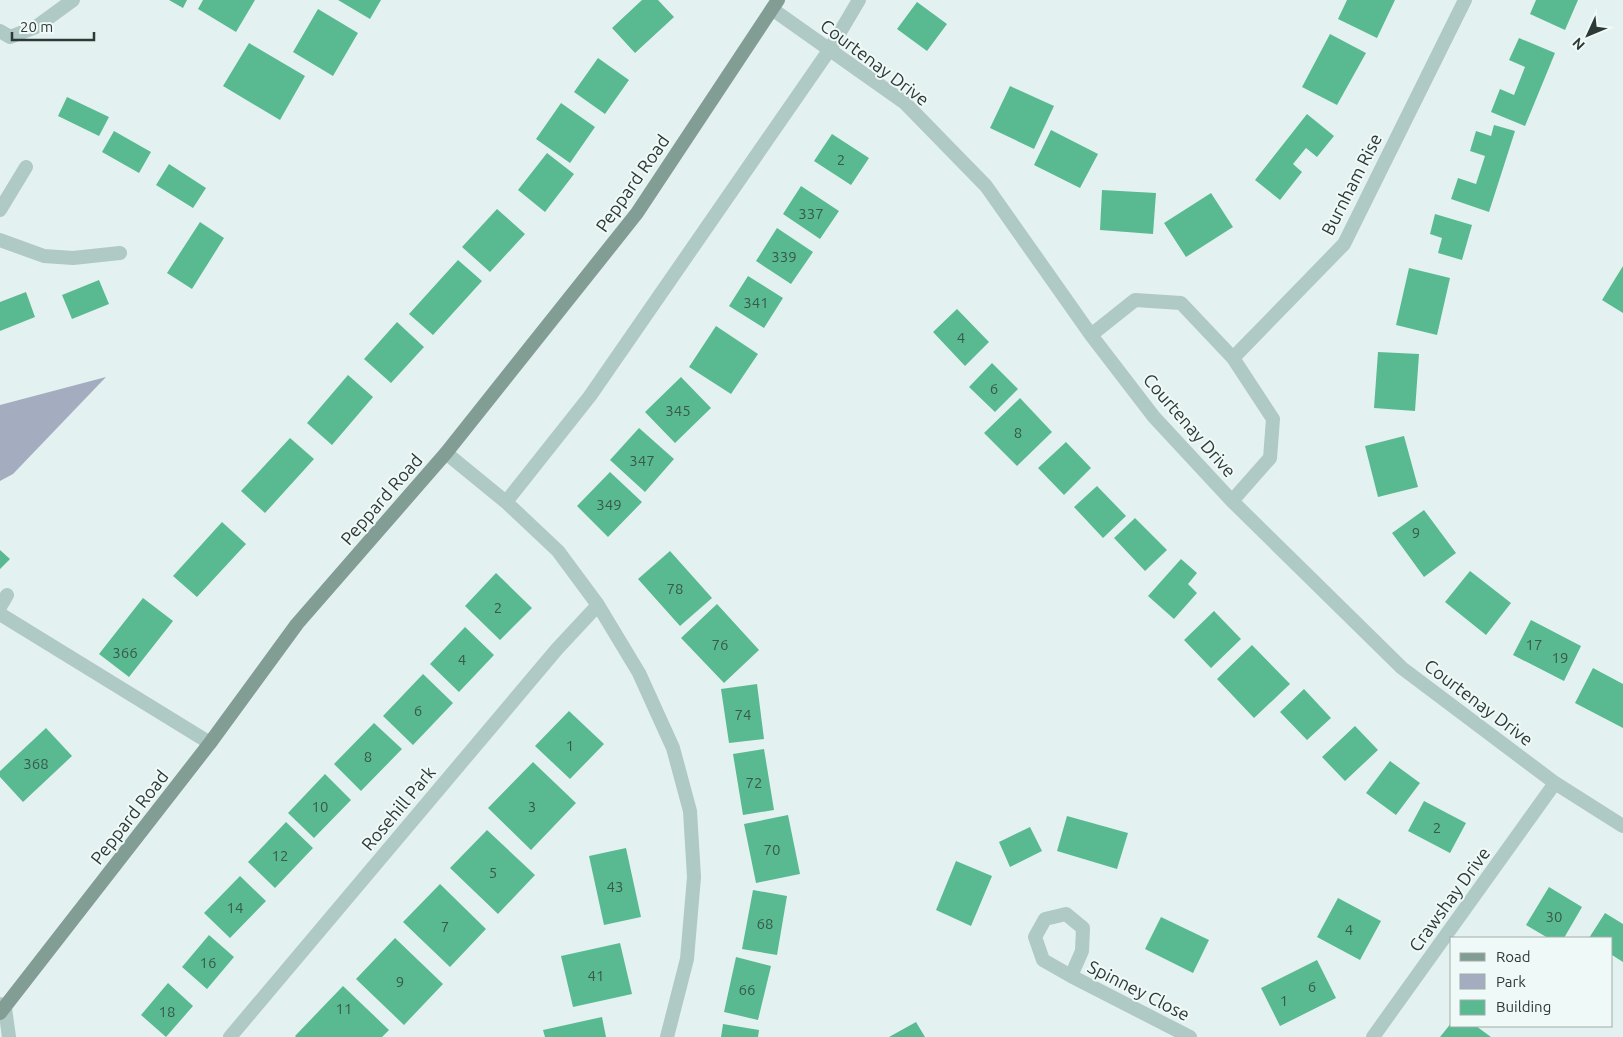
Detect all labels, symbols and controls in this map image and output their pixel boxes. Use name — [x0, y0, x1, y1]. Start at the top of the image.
scale bar — [12, 10, 95, 42]
north arrow — [1563, 10, 1613, 60]
street label: Courtenay Drive — [817, 15, 933, 109]
text: 20 m — [20, 18, 53, 35]
text: N — [1569, 35, 1588, 53]
street label: Burnham Rise — [1317, 130, 1385, 238]
street label: Peppard Road — [591, 131, 673, 235]
house number: 2 — [837, 151, 845, 168]
house number: 337 — [798, 205, 824, 222]
house number: 339 — [771, 248, 797, 265]
house number: 341 — [743, 294, 769, 311]
house number: 4 — [957, 329, 965, 346]
street label: Courtenay Drive — [1140, 369, 1240, 481]
house number: 6 — [990, 380, 998, 397]
house number: 345 — [665, 402, 691, 419]
house number: 8 — [1014, 424, 1022, 441]
street label: Peppard Road — [336, 450, 426, 548]
house number: 347 — [629, 452, 655, 469]
house number: 349 — [596, 496, 622, 513]
house number: 9 — [1412, 524, 1420, 541]
house number: 78 — [667, 580, 683, 597]
house number: 2 — [494, 599, 502, 616]
house number: 76 — [712, 636, 728, 653]
house number: 17 — [1526, 636, 1542, 653]
house number: 366 — [112, 644, 138, 661]
house number: 19 — [1552, 649, 1568, 666]
house number: 4 — [458, 651, 466, 668]
street label: Courtenay Drive — [1421, 655, 1537, 749]
house number: 6 — [414, 702, 422, 719]
house number: 74 — [735, 706, 751, 723]
house number: 1 — [566, 737, 574, 754]
house number: 8 — [364, 748, 372, 765]
house number: 368 — [23, 755, 49, 772]
street label: Rosehill Park — [357, 762, 439, 854]
street label: Peppard Road — [86, 766, 172, 868]
house number: 72 — [746, 774, 762, 791]
house number: 10 — [312, 798, 328, 815]
house number: 3 — [528, 798, 536, 815]
house number: 2 — [1433, 819, 1441, 836]
house number: 70 — [764, 841, 780, 858]
street label: Crawshay Drive — [1405, 843, 1493, 955]
house number: 12 — [272, 847, 288, 864]
house number: 5 — [489, 864, 497, 881]
house number: 43 — [607, 878, 623, 895]
house number: 14 — [227, 899, 243, 916]
house number: 30 — [1546, 908, 1562, 925]
house number: 68 — [757, 915, 773, 932]
house number: 7 — [441, 918, 449, 935]
house number: 4 — [1345, 921, 1353, 938]
legend — [1450, 937, 1613, 1027]
text: Road — [1496, 948, 1531, 965]
house number: 16 — [200, 954, 216, 971]
street label: Spinney Close — [1085, 956, 1193, 1024]
house number: 41 — [588, 967, 604, 984]
house number: 9 — [396, 973, 404, 990]
text: Park — [1496, 973, 1526, 990]
house number: 6 — [1308, 978, 1316, 995]
house number: 66 — [739, 981, 755, 998]
house number: 1 — [1280, 992, 1288, 1009]
text: Building — [1496, 998, 1551, 1015]
house number: 11 — [336, 1000, 352, 1017]
house number: 18 — [159, 1003, 175, 1020]

